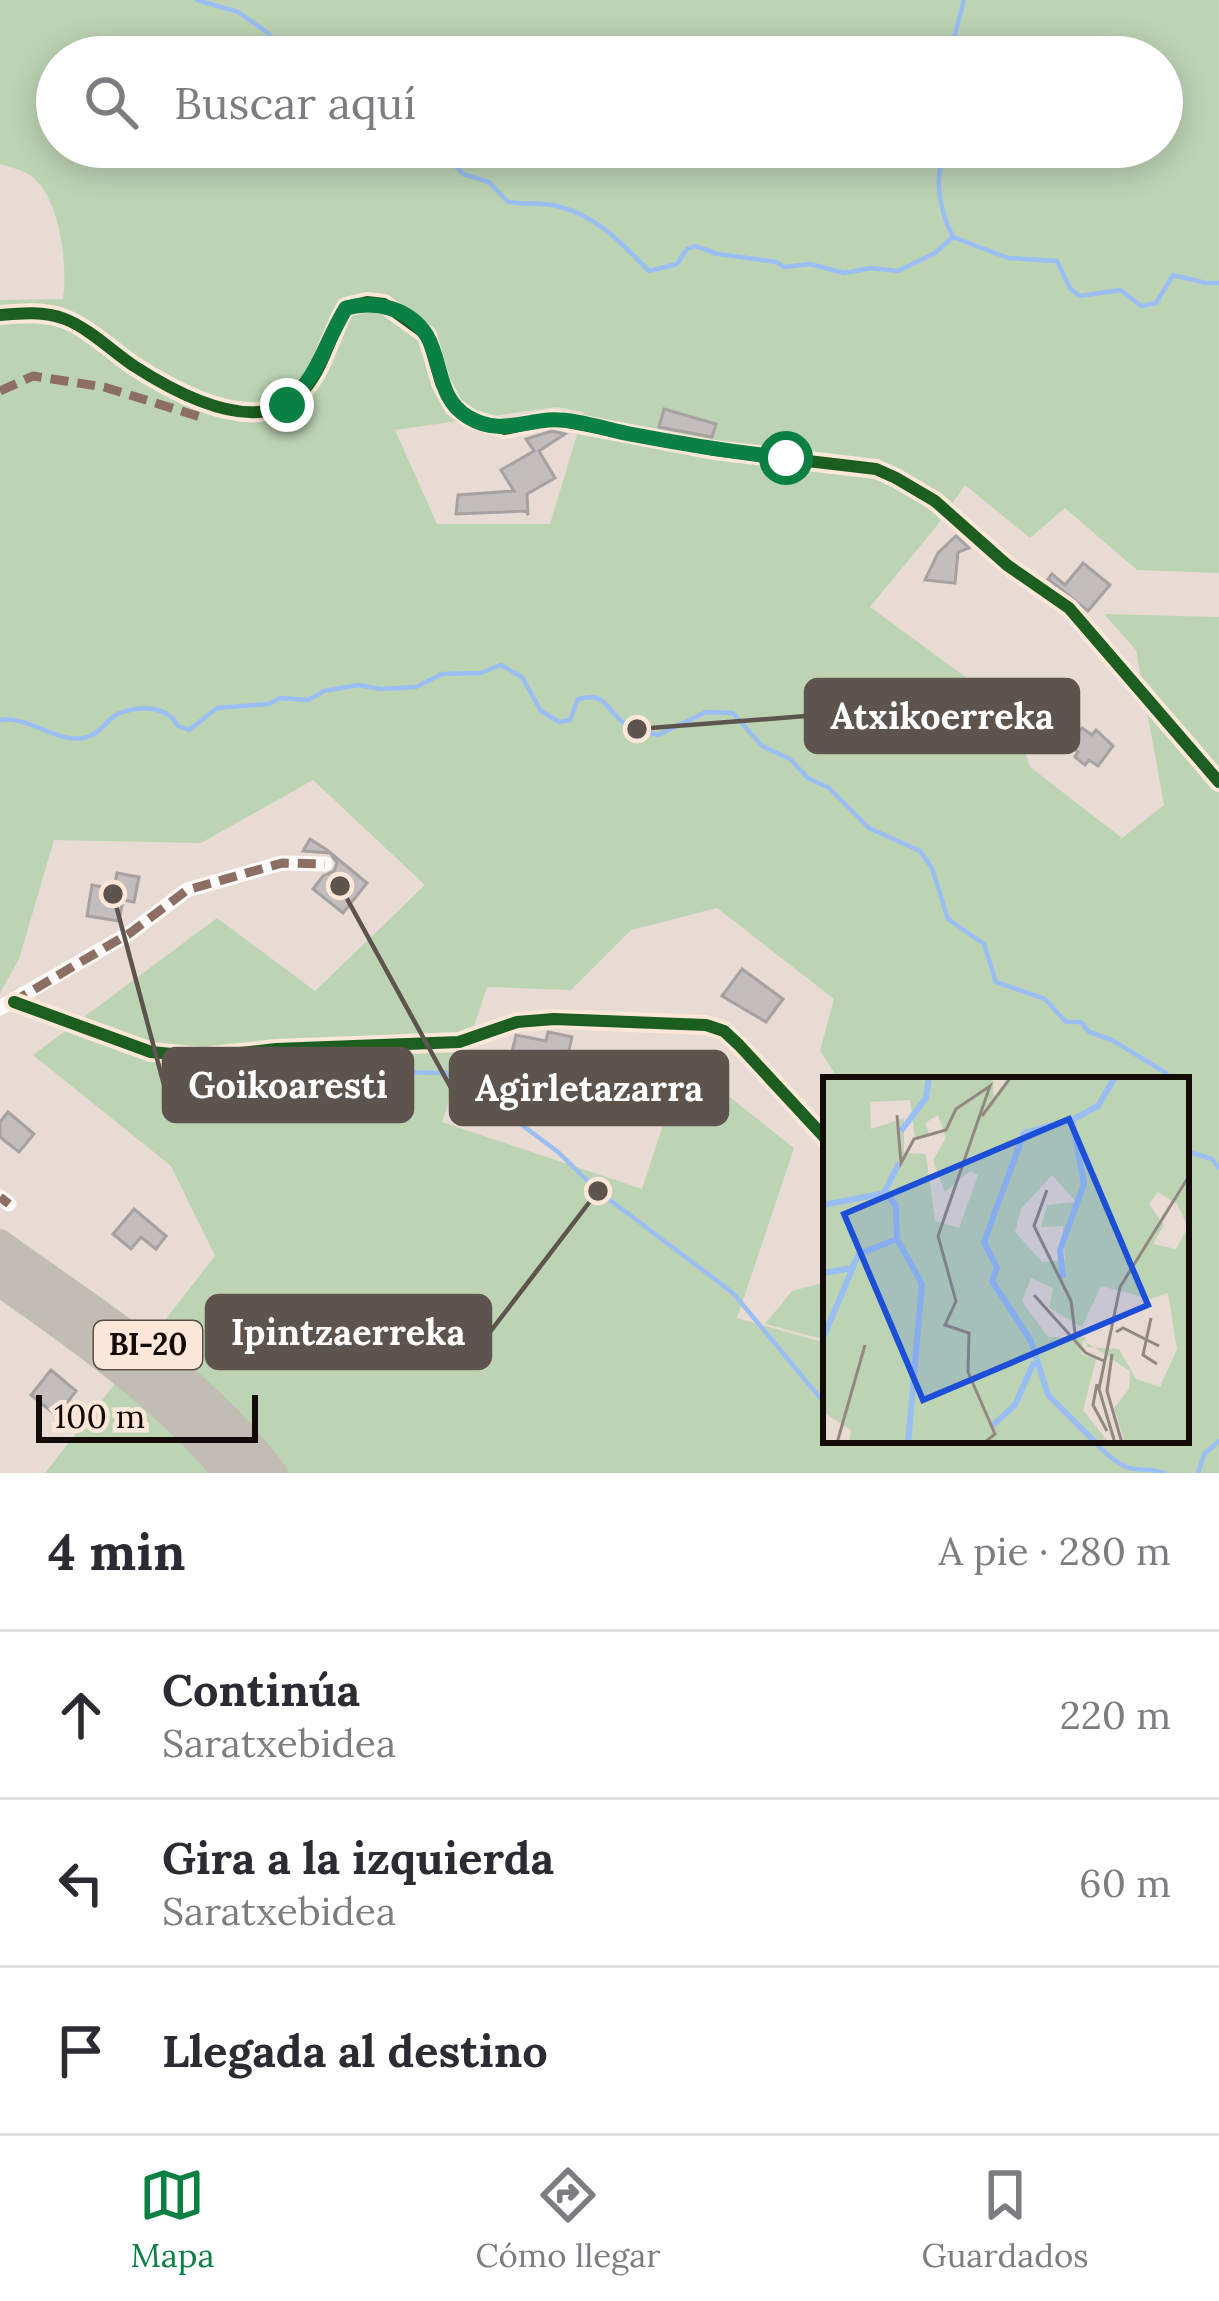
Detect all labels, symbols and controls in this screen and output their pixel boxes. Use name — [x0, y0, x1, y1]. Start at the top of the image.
search box — [36, 36, 1183, 168]
icon: search — [78, 69, 144, 135]
text: Buscar aquí — [174, 74, 416, 131]
route end — [260, 378, 314, 432]
route start — [759, 431, 813, 485]
callout: Atxikoerreka — [806, 680, 1078, 752]
text: Atxikoerreka — [830, 693, 1054, 739]
callout: Goikoaresti — [164, 1049, 412, 1121]
callout: Agirletazarra — [451, 1052, 727, 1124]
text: Goikoaresti — [188, 1062, 388, 1108]
text: Agirletazarra — [475, 1065, 703, 1111]
inset map — [823, 1077, 1189, 1443]
callout: Ipintzaerreka — [207, 1296, 490, 1368]
text: Ipintzaerreka — [231, 1309, 465, 1355]
road number: BI-20 — [94, 1321, 202, 1369]
scale bar — [36, 1389, 258, 1442]
text: 100 m — [54, 1395, 145, 1437]
text: 4 min — [48, 1519, 185, 1584]
text: A pie · 280 m — [938, 1526, 1171, 1576]
text: Continúa — [162, 1661, 360, 1718]
icon: ahead — [48, 1682, 114, 1748]
text: 220 m — [1060, 1690, 1171, 1740]
text: Saratxebidea — [162, 1718, 396, 1768]
text: Gira a la izquierda — [162, 1829, 554, 1886]
icon: left — [48, 1850, 114, 1916]
text: 60 m — [1079, 1858, 1171, 1908]
text: Saratxebidea — [162, 1886, 396, 1936]
icon: arrive — [48, 2018, 114, 2084]
text: Llegada al destino — [162, 2022, 548, 2079]
tab: Mapa — [130, 2162, 215, 2276]
tab: Cómo llegar — [475, 2162, 661, 2276]
tab: Guardados — [922, 2162, 1089, 2276]

